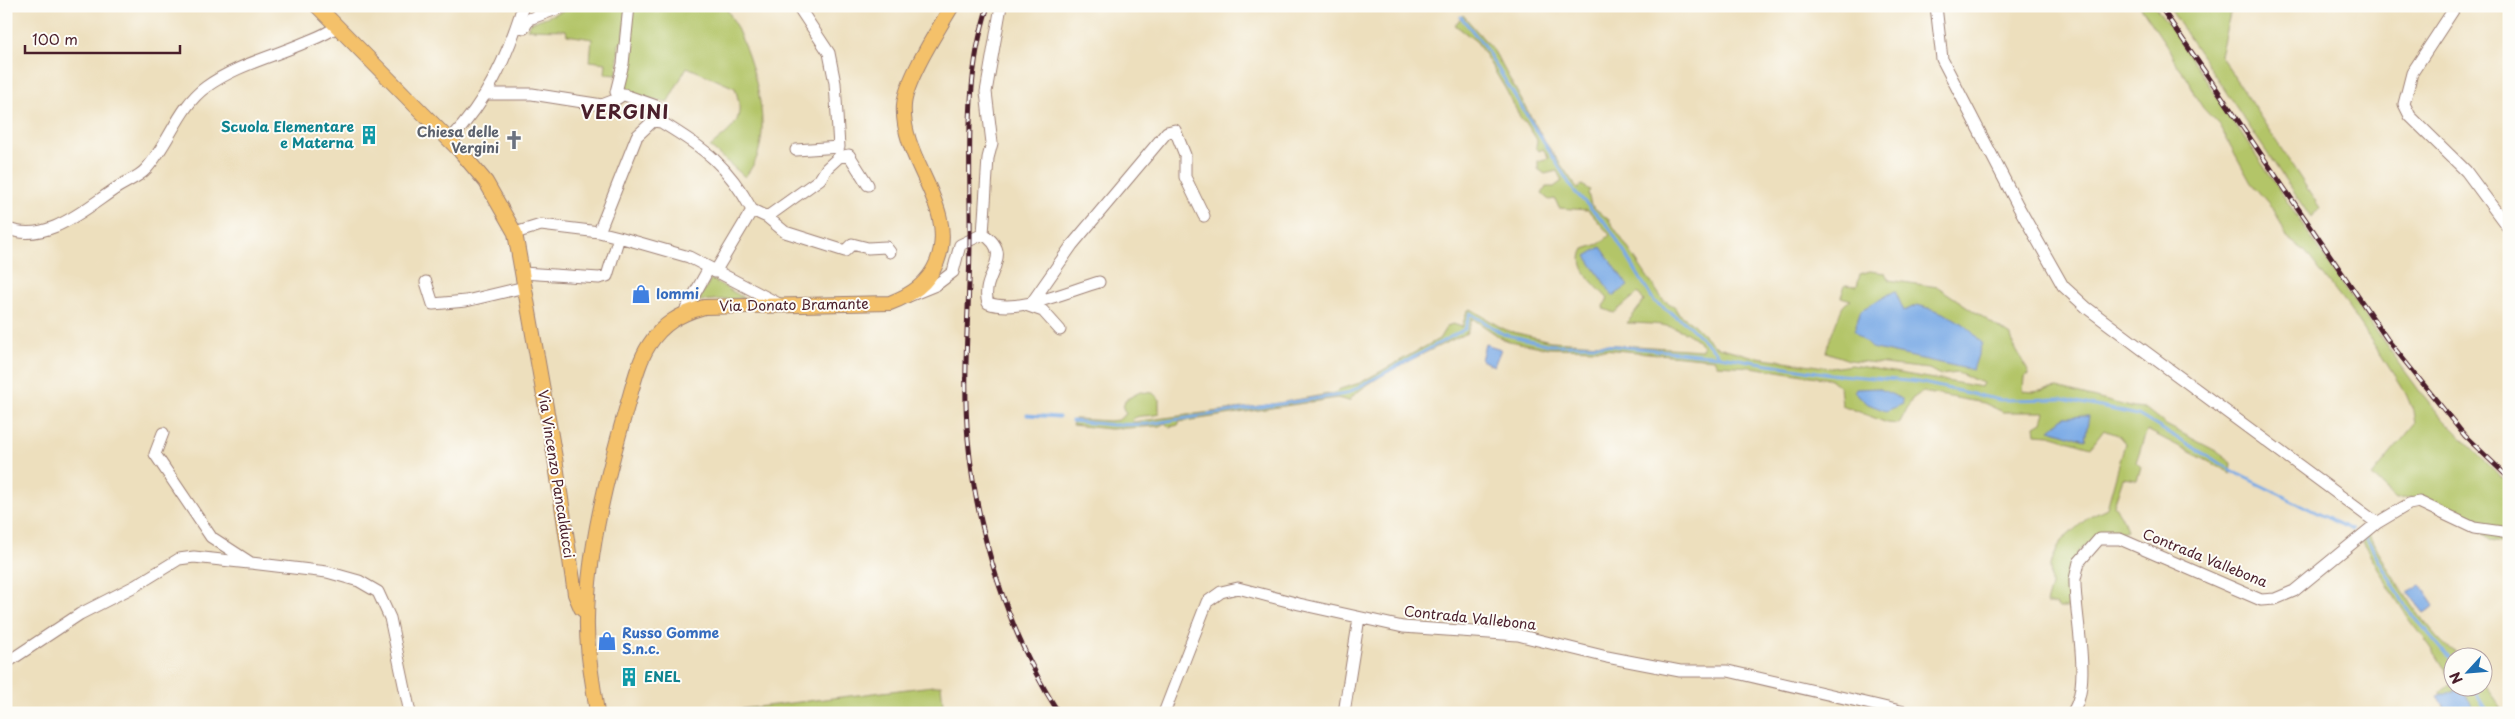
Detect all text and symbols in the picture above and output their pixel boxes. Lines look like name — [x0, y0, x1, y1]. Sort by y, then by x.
scale bar — [25, 22, 180, 54]
text: 100 m — [32, 27, 78, 50]
district label: VERGINI — [581, 97, 669, 125]
place label: Scuola Elementare e Materna — [221, 116, 354, 153]
place label: Chiesa delle Vergini — [417, 121, 499, 158]
building icon: Scuola Elementare e Materna — [358, 124, 380, 146]
church icon: Chiesa delle Vergini — [503, 129, 525, 151]
shop icon: Iommi — [630, 283, 652, 305]
place label: Iommi — [656, 283, 699, 304]
street label: Via Donato Bramante — [719, 293, 869, 316]
street label: Via Vincenzo Pancalducci — [533, 388, 580, 560]
street label: Contrada Vallebona — [2140, 523, 2271, 592]
street label: Contrada Vallebona — [1403, 600, 1538, 635]
place label: Russo Gomme S.n.c. — [622, 622, 720, 659]
shop icon: Russo Gomme S.n.c. — [596, 630, 618, 652]
north arrow — [2442, 646, 2492, 696]
building icon: ENEL — [618, 666, 640, 688]
place label: ENEL — [644, 666, 681, 687]
text: N — [2444, 668, 2468, 688]

